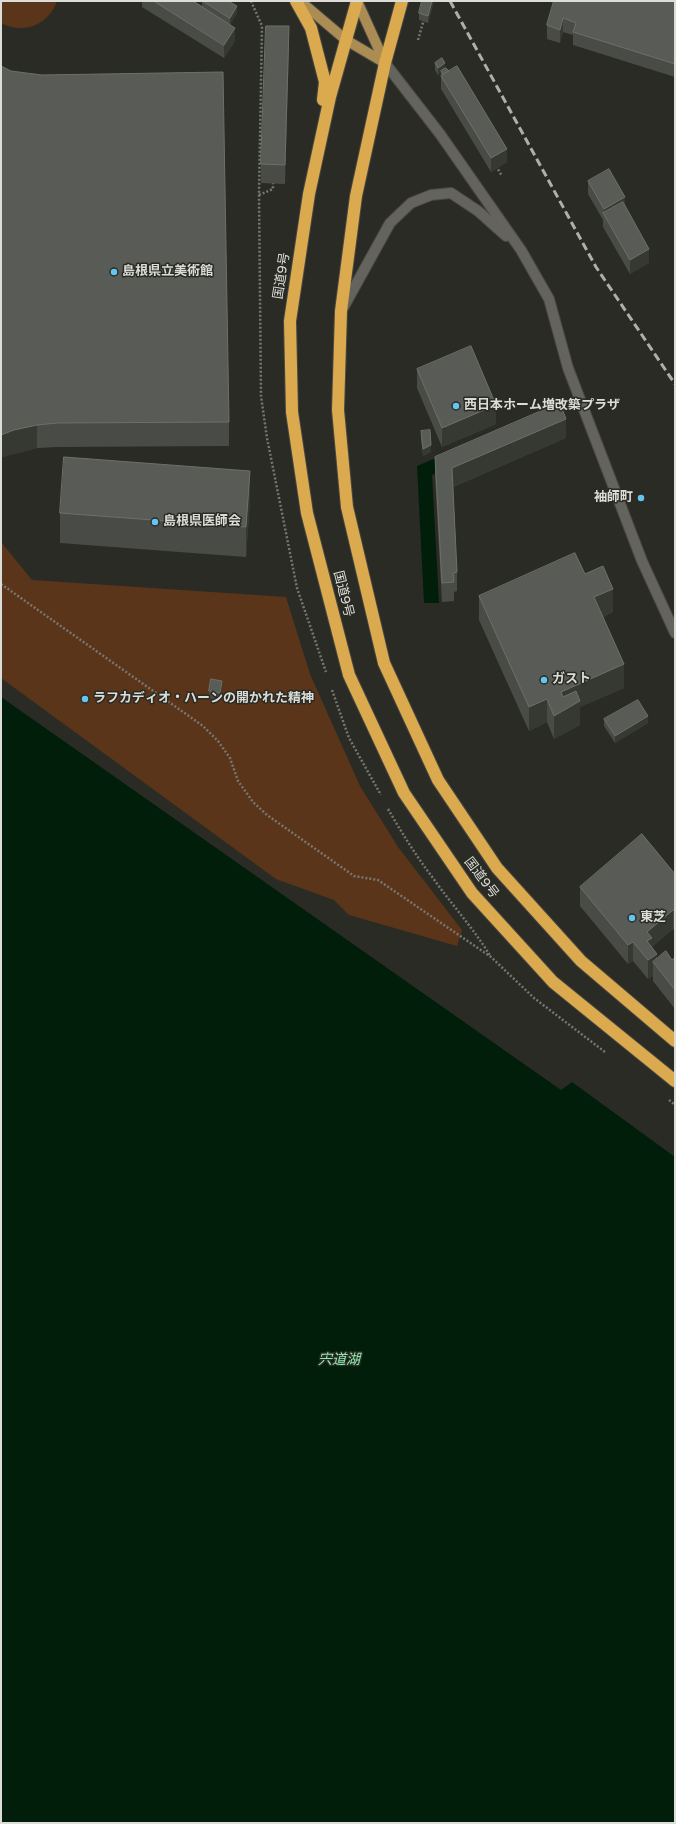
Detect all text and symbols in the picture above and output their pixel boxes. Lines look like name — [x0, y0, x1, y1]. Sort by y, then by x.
street label: 国道9号 — [271, 251, 293, 301]
place label: 島根県立美術館 — [122, 264, 213, 280]
marker: 島根県立美術館 — [109, 267, 119, 277]
place label: 西日本ホーム増改築プラザ — [464, 398, 620, 414]
marker: 西日本ホーム増改築プラザ — [451, 401, 461, 411]
place label: 袖師町 — [594, 490, 633, 506]
marker: 袖師町 — [636, 493, 646, 503]
place label: 島根県医師会 — [163, 514, 241, 530]
marker: 島根県医師会 — [150, 517, 160, 527]
street label: 国道9号 — [330, 569, 356, 619]
place label: ガスト — [552, 672, 591, 688]
marker: ガスト — [539, 675, 549, 685]
place label: ラフカディオ・ハーンの開かれた精神 — [93, 691, 314, 707]
marker: ラフカディオ・ハーンの開かれた精神 — [80, 694, 90, 704]
street label: 国道9号 — [461, 854, 501, 902]
place label: 東芝 — [640, 910, 666, 926]
marker: 東芝 — [627, 913, 637, 923]
water label: 宍道湖 — [318, 1352, 360, 1368]

